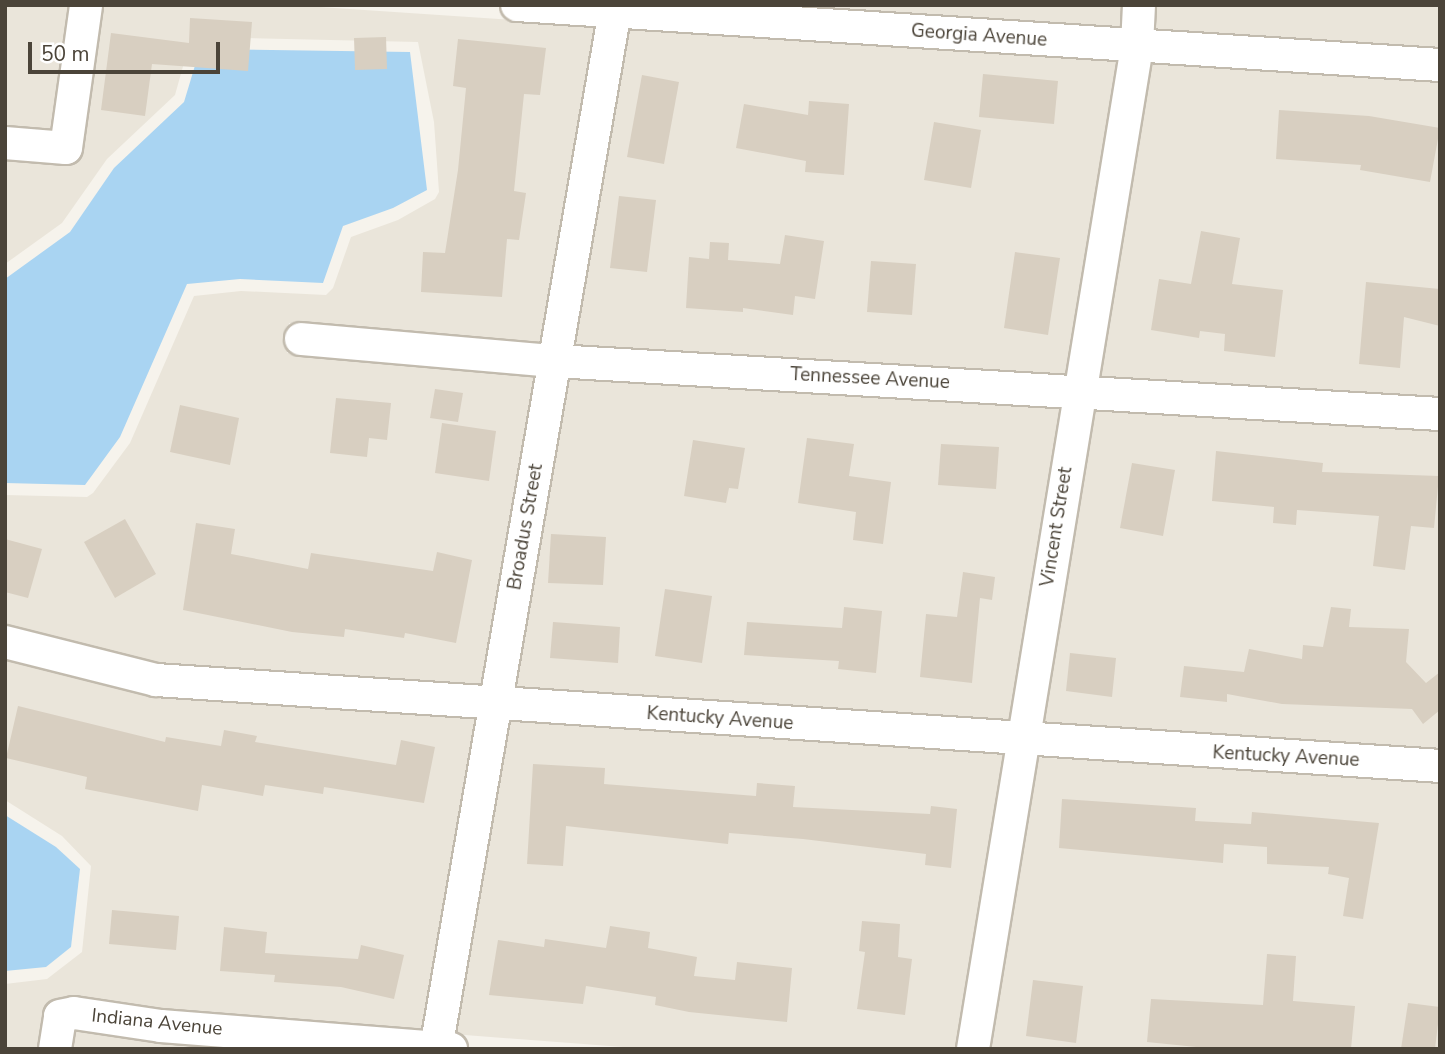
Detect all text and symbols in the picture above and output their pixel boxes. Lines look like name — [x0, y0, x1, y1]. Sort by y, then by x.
street label: Georgia Avenue — [910, 20, 1048, 52]
scale bar — [32, 28, 224, 72]
text: 50 m — [41, 40, 90, 68]
street label: Tennessee Avenue — [790, 363, 950, 395]
street label: Broadus Street — [504, 462, 548, 592]
street label: Vincent Street — [1036, 465, 1078, 589]
street label: Kentucky Avenue — [646, 702, 794, 736]
street label: Kentucky Avenue — [1212, 742, 1360, 772]
street label: Indiana Avenue — [90, 1005, 224, 1041]

